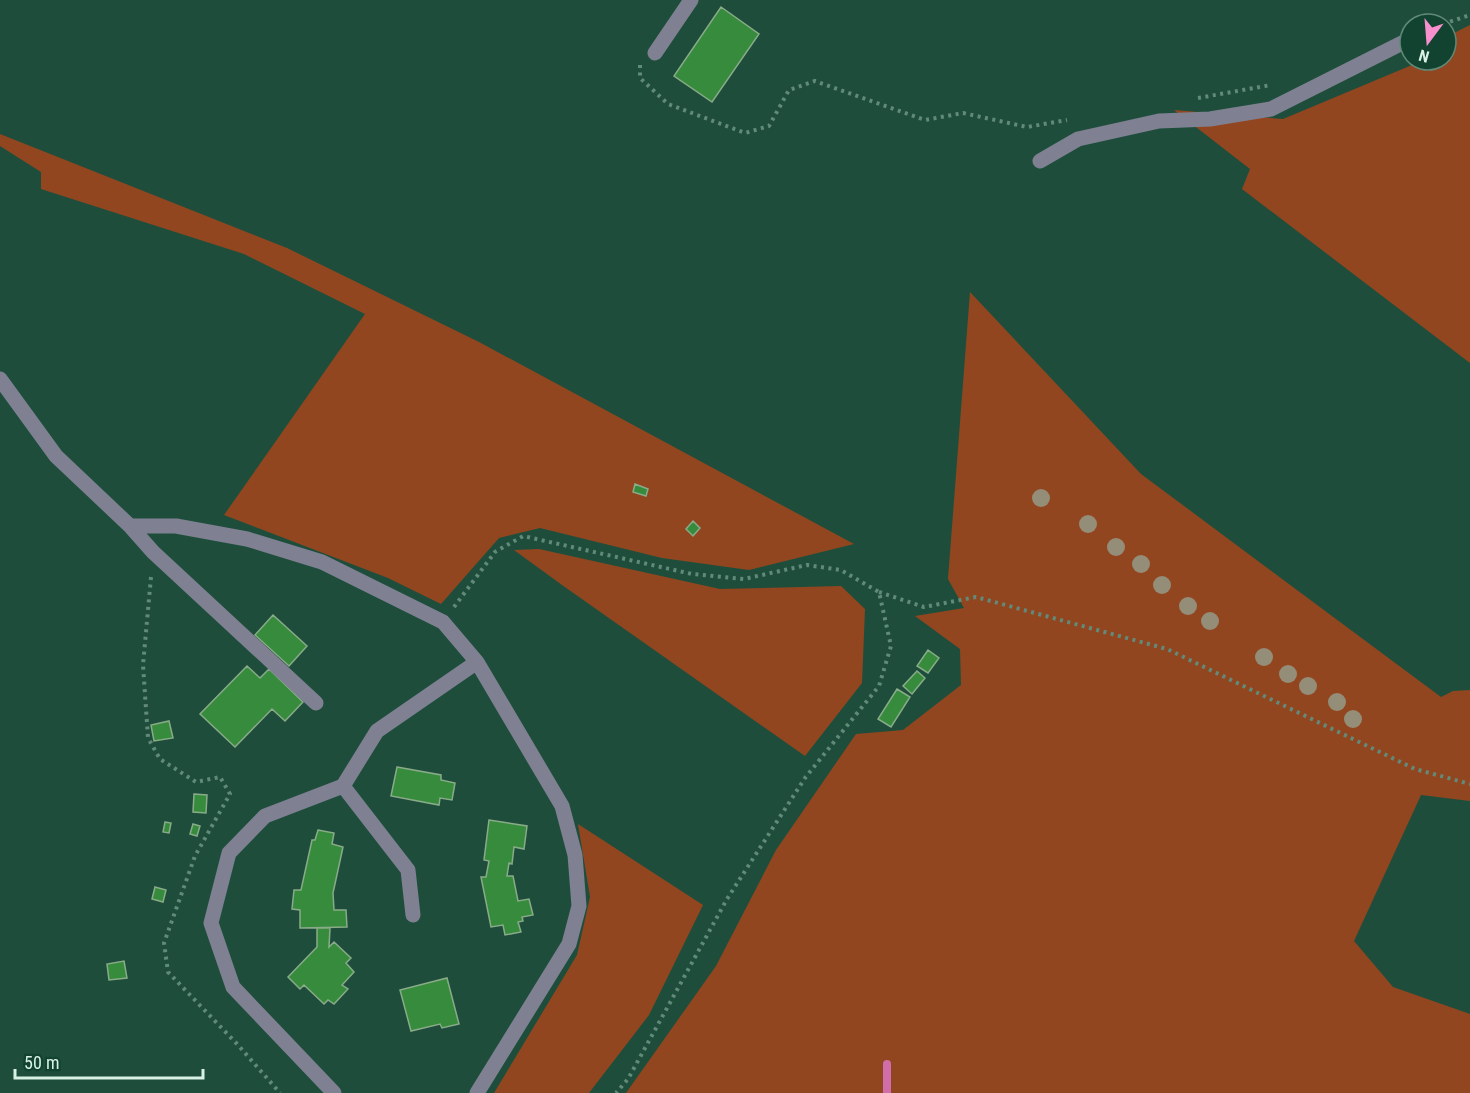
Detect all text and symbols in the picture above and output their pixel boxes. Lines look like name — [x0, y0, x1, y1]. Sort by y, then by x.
north arrow — [1398, 12, 1458, 72]
text: N — [1417, 45, 1431, 66]
scale bar — [15, 1042, 202, 1080]
text: 50 m — [24, 1052, 59, 1073]

